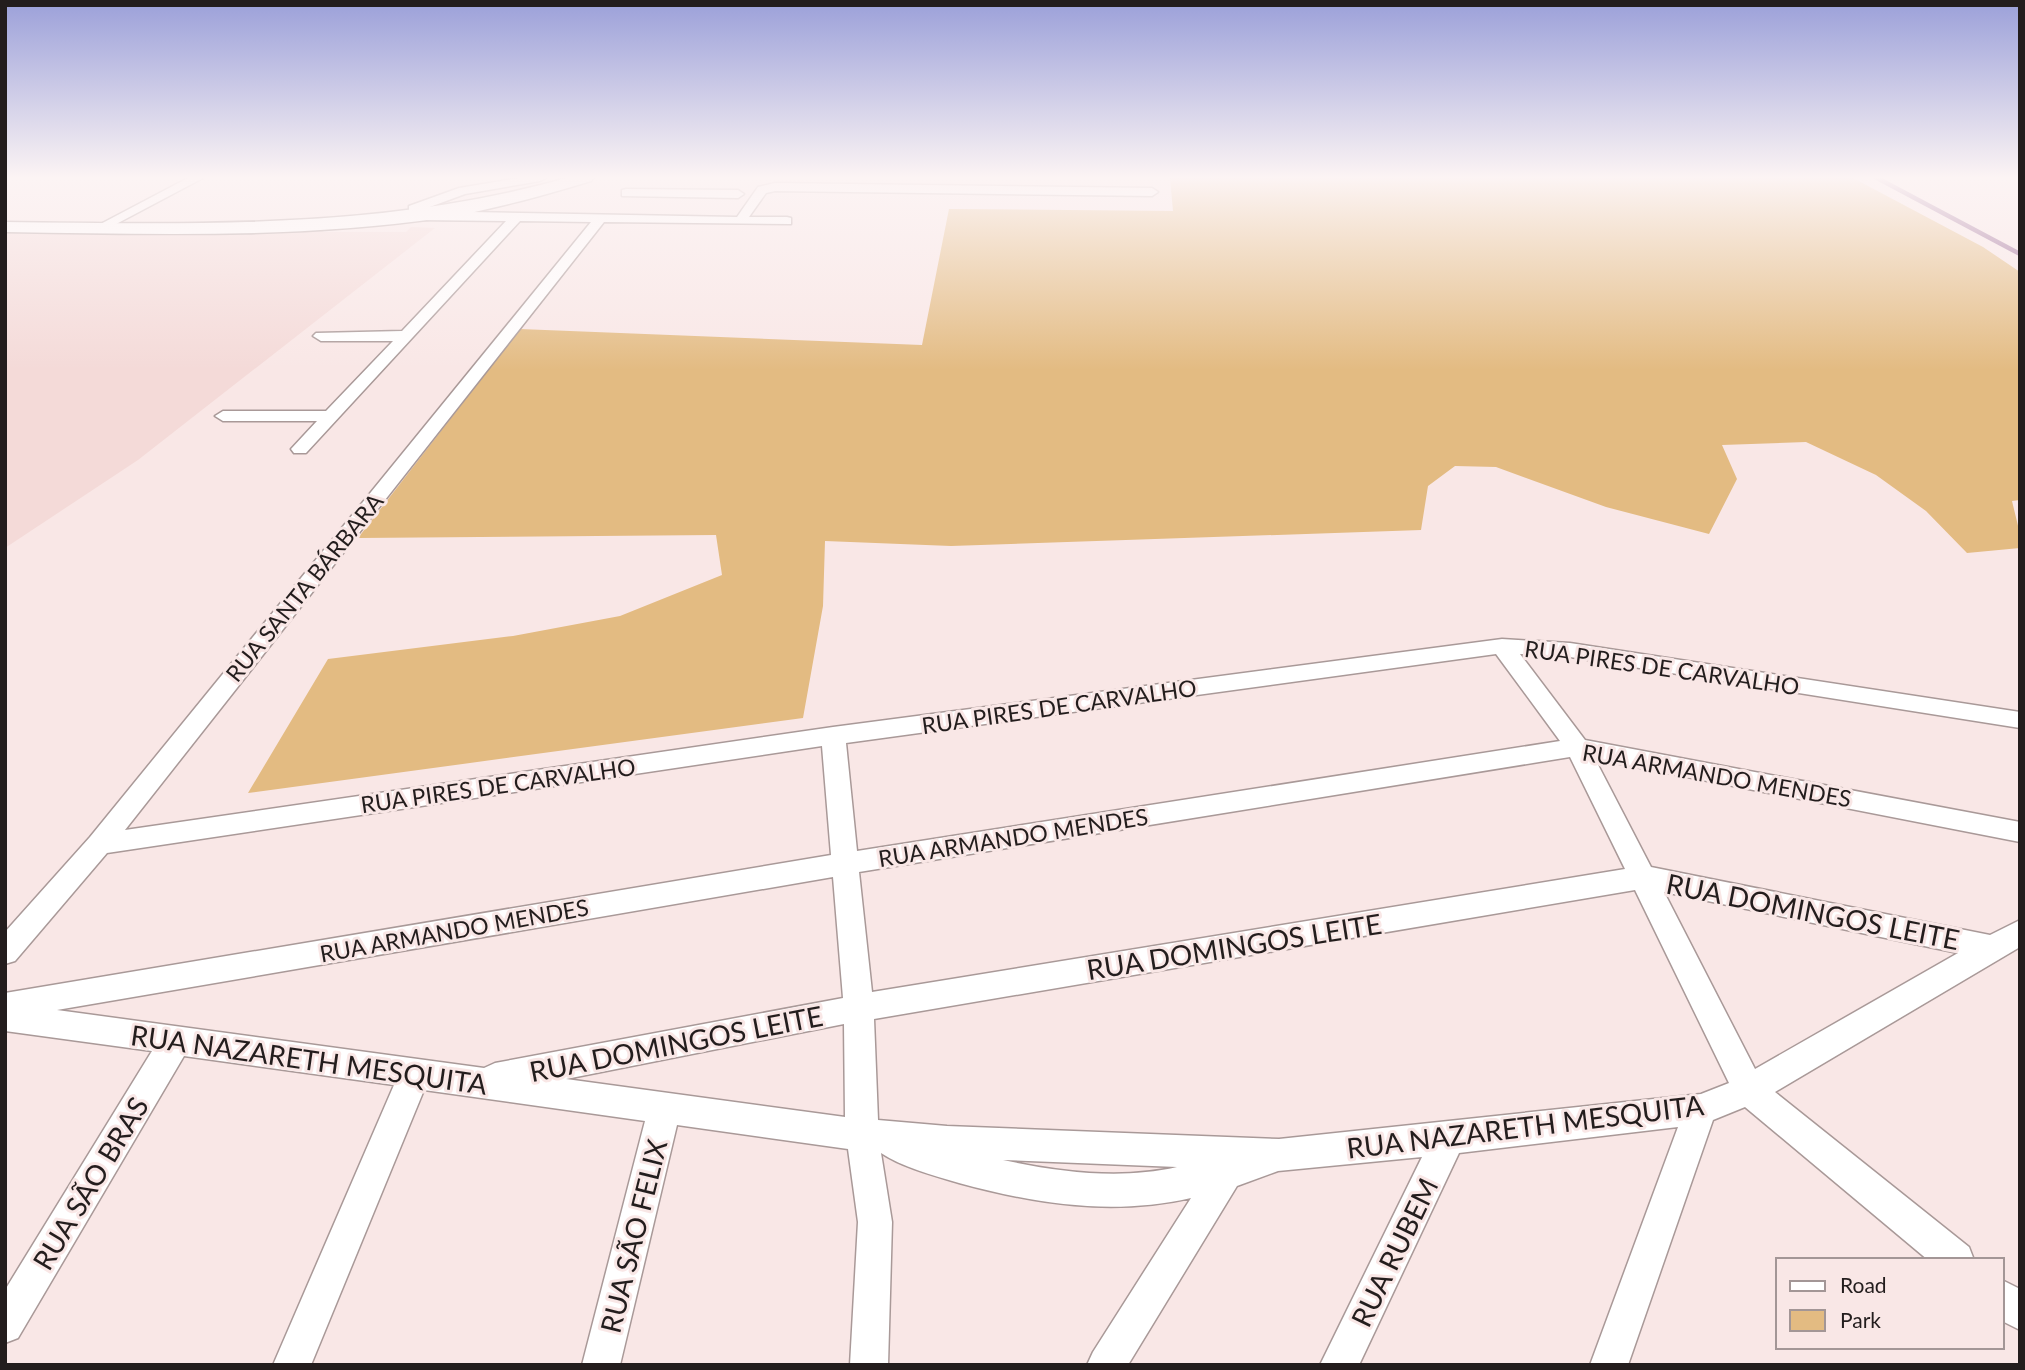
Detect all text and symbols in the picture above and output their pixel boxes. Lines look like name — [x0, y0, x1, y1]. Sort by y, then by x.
street label: RUA SANTA BÁRBARA — [219, 487, 389, 687]
street label: RUA PIRES DE CARVALHO — [1523, 634, 1801, 700]
street label: RUA PIRES DE CARVALHO — [920, 673, 1198, 739]
street label: RUA ARMANDO MENDES — [1580, 738, 1854, 812]
street label: RUA PIRES DE CARVALHO — [359, 752, 637, 818]
street label: RUA ARMANDO MENDES — [876, 802, 1150, 872]
street label: RUA DOMINGOS LEITE — [1663, 866, 1963, 956]
street label: RUA ARMANDO MENDES — [317, 893, 591, 967]
street label: RUA DOMINGOS LEITE — [1084, 906, 1384, 986]
street label: RUA DOMINGOS LEITE — [526, 998, 826, 1088]
street label: RUA NAZARETH MESQUITA — [129, 1017, 489, 1101]
street label: RUA NAZARETH MESQUITA — [1345, 1087, 1705, 1165]
street label: RUA SÃO BRAS — [25, 1091, 155, 1275]
street label: RUA SÃO FELIX — [593, 1136, 673, 1336]
street label: RUA RUBEM — [1343, 1172, 1445, 1332]
legend — [1776, 1258, 2004, 1349]
text: Road — [1840, 1272, 1887, 1297]
text: Park — [1840, 1307, 1881, 1332]

